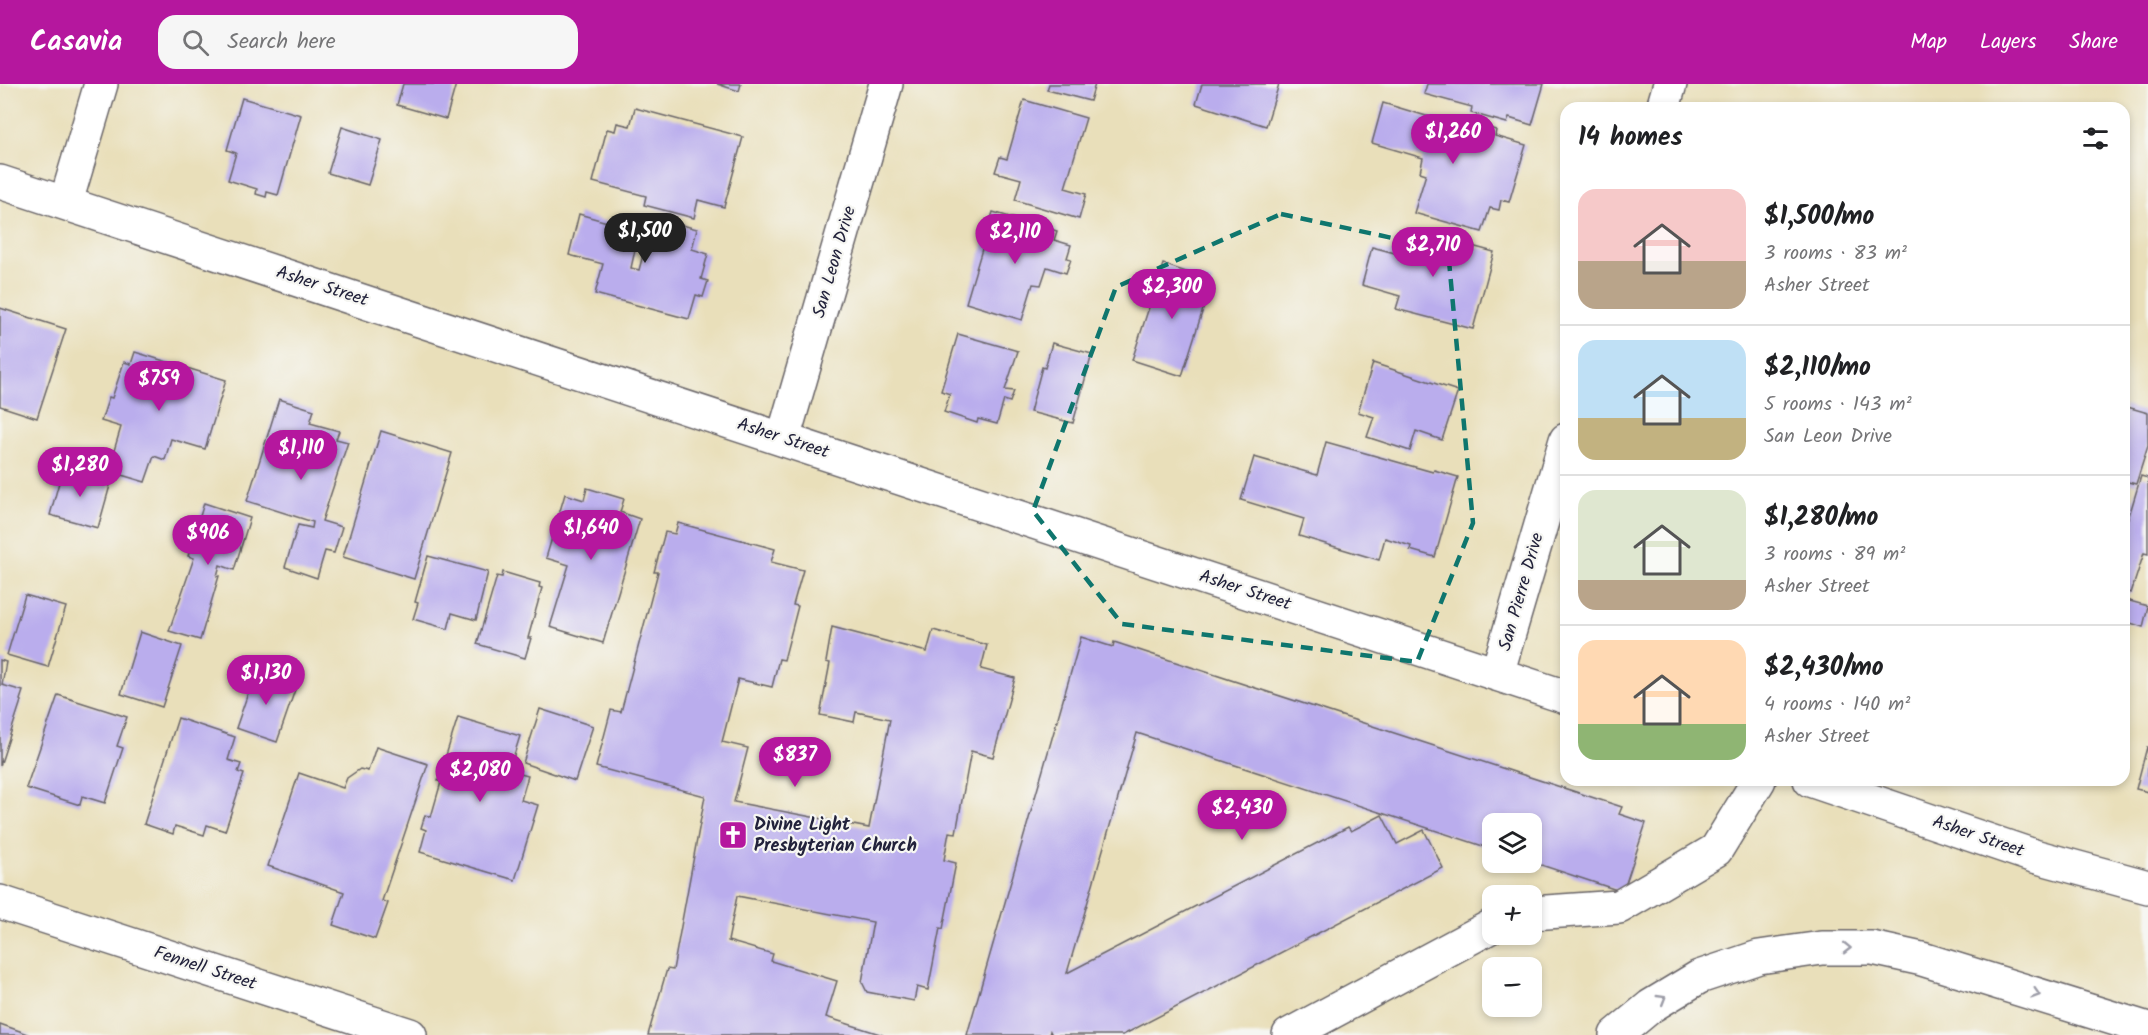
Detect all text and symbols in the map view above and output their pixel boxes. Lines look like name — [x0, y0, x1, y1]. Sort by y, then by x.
search box — [158, 15, 578, 69]
text: Casavia — [30, 20, 122, 65]
text: Search here — [227, 25, 336, 60]
icon: search — [179, 26, 212, 59]
text: Map — [1910, 26, 1947, 59]
text: Layers — [1980, 26, 2036, 59]
text: Share — [2069, 26, 2118, 59]
pin: $1,260 — [1404, 114, 1502, 165]
text: $1,260 — [1425, 117, 1481, 149]
text: 14 homes — [1578, 117, 1683, 159]
icon: filters — [2079, 122, 2112, 155]
text: $1,500/mo — [1764, 196, 1874, 238]
street label: San Leon Drive — [805, 203, 865, 321]
pin: $1,500 — [596, 213, 694, 264]
icon: home — [1626, 213, 1698, 285]
pin: $2,110 — [966, 214, 1064, 265]
text: $1,500 — [618, 216, 672, 248]
text: $2,110 — [989, 217, 1041, 249]
pin: $2,710 — [1384, 227, 1482, 278]
text: $2,710 — [1406, 230, 1460, 262]
text: 3 rooms · 83 m² — [1764, 238, 1907, 270]
street label: Asher Street — [272, 259, 373, 316]
pin: $2,300 — [1123, 269, 1221, 320]
text: Asher Street — [1764, 270, 1870, 302]
text: $2,300 — [1142, 272, 1202, 304]
text: $2,110/mo — [1764, 347, 1871, 389]
pin: $759 — [123, 361, 195, 412]
text: $759 — [138, 364, 180, 396]
icon: home — [1626, 364, 1698, 436]
text: 5 rooms · 143 m² — [1764, 389, 1912, 421]
street label: Asher Street — [733, 411, 834, 468]
text: San Leon Drive — [1764, 421, 1892, 453]
pin: $1,110 — [252, 430, 350, 481]
text: $1,110 — [278, 433, 324, 465]
pin: $1,280 — [31, 447, 129, 498]
text: $1,280 — [52, 450, 108, 482]
text: $1,280/mo — [1764, 497, 1878, 539]
pin: $1,640 — [542, 510, 640, 561]
text: $1,640 — [563, 513, 619, 545]
icon: home — [1626, 514, 1698, 586]
pin: $906 — [172, 515, 244, 566]
text: $906 — [186, 518, 230, 550]
street label: San Pierre Drive — [1491, 529, 1553, 655]
text: 3 rooms · 89 m² — [1764, 539, 1905, 571]
street label: Asher Street — [1195, 563, 1296, 620]
text: Asher Street — [1764, 571, 1870, 603]
text: $2,430/mo — [1764, 647, 1884, 689]
pin: $1,130 — [217, 655, 315, 706]
text: $1,130 — [241, 658, 291, 690]
icon: home — [1626, 664, 1698, 736]
text: 4 rooms · 140 m² — [1764, 689, 1910, 721]
text: Asher Street — [1764, 721, 1870, 753]
pin: $837 — [759, 737, 831, 788]
text: $837 — [773, 740, 817, 772]
pin: $2,080 — [431, 752, 529, 803]
text: $2,080 — [449, 755, 511, 787]
pin: $2,430 — [1193, 790, 1291, 841]
text: $2,430 — [1212, 793, 1272, 825]
street label: Asher Street — [1928, 808, 2029, 867]
place label: Divine Light Presbyterian Church — [754, 811, 917, 861]
map controls — [1482, 813, 1542, 1017]
button: layers — [1482, 813, 1542, 873]
church icon: Divine Light Presbyterian Church — [717, 819, 749, 851]
button: + — [1482, 885, 1542, 945]
street label: Fennell Street — [150, 939, 261, 1000]
one-way arrow — [1843, 942, 1852, 954]
button: − — [1482, 957, 1542, 1017]
one-way arrow — [2030, 987, 2041, 999]
one-way arrow — [1656, 995, 1666, 1007]

